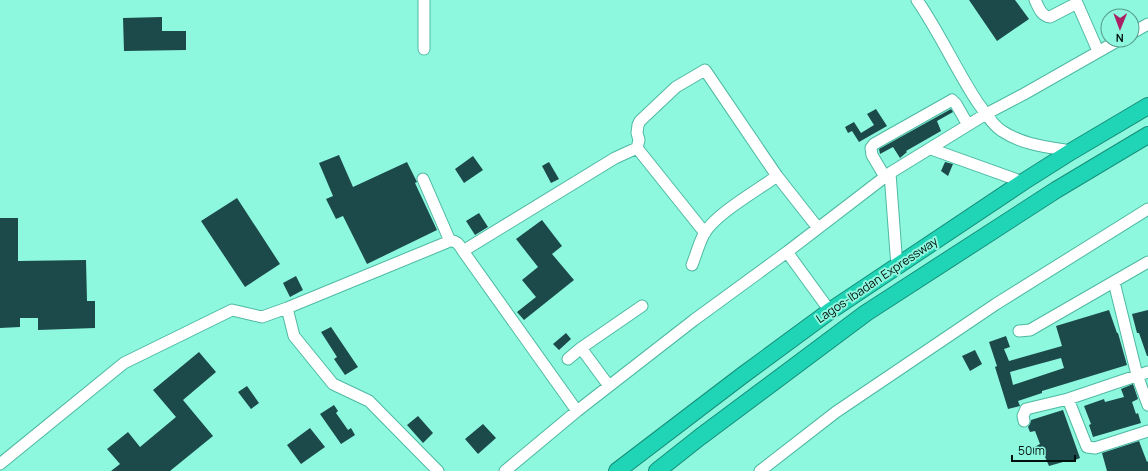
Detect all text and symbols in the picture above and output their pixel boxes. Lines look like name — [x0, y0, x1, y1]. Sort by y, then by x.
north arrow — [1100, 8, 1140, 48]
text: N — [1116, 31, 1124, 46]
street label: Lagos-Ibadan Expressway — [812, 232, 942, 327]
scale bar — [1012, 437, 1075, 463]
text: 50 m — [1018, 442, 1045, 459]

